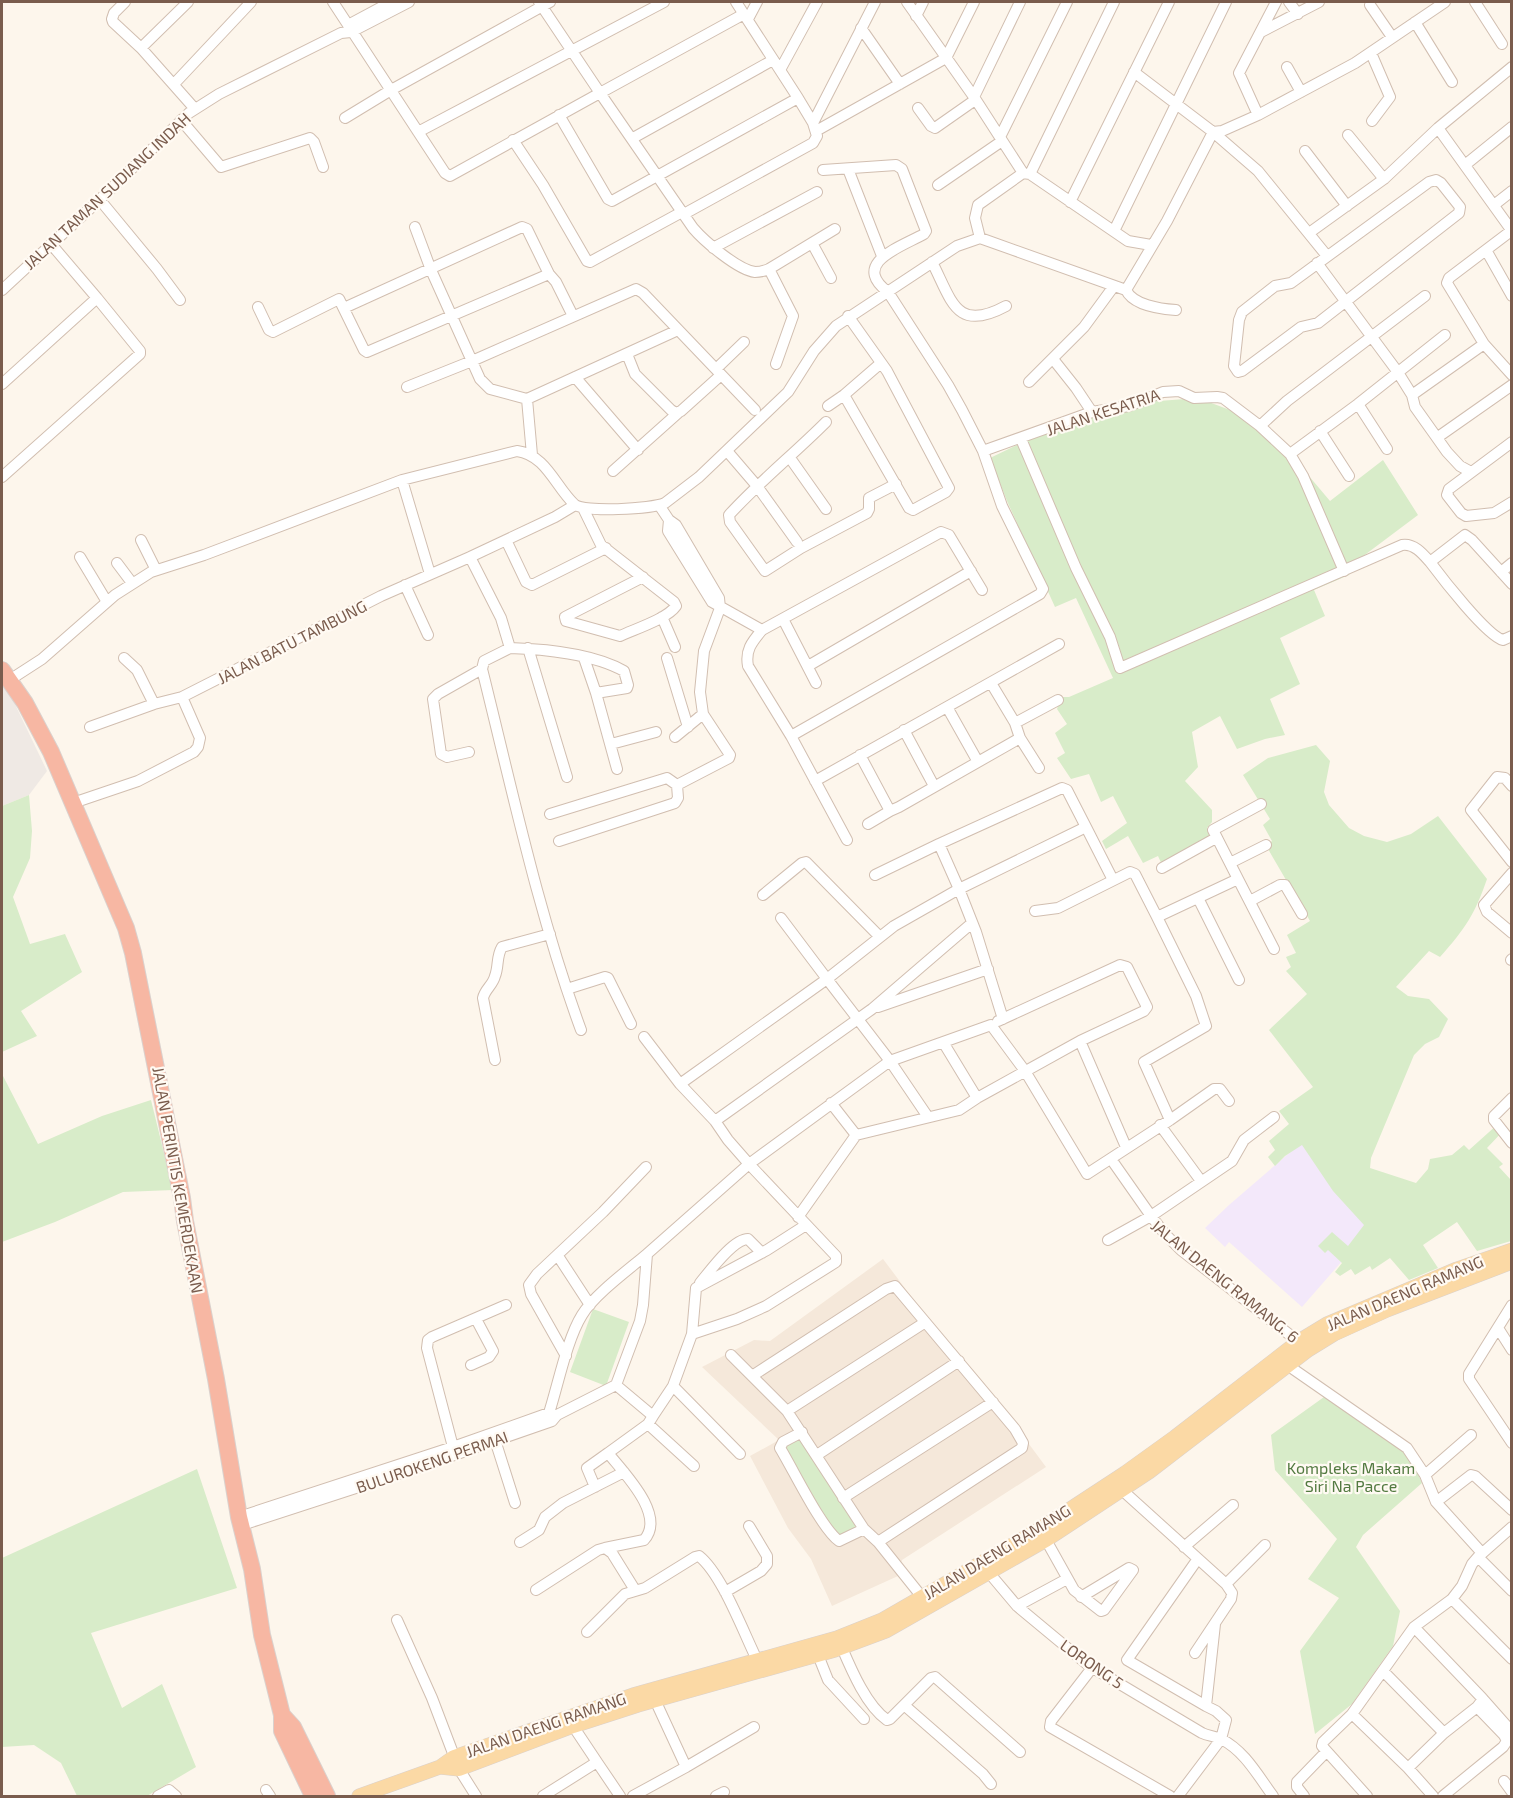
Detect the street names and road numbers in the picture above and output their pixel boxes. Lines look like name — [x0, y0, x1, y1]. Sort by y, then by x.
street label: JALAN TAMAN SUDIANG INDAH — [19, 108, 194, 273]
street label: JALAN KESATRIA — [1044, 384, 1162, 439]
street label: JALAN BATU TAMBUNG — [214, 596, 369, 687]
street label: JALAN PERINTIS KEMERDEKAAN — [149, 1065, 208, 1295]
street label: JALAN DAENG RAMANG. 6 — [1148, 1215, 1303, 1346]
street label: JALAN DAENG RAMANG — [1324, 1251, 1486, 1334]
street label: BULUROKENG PERMAI — [353, 1427, 510, 1496]
street label: JALAN DAENG RAMANG — [920, 1500, 1074, 1603]
street label: LORONG 5 — [1057, 1635, 1128, 1692]
street label: JALAN DAENG RAMANG — [463, 1688, 628, 1761]

